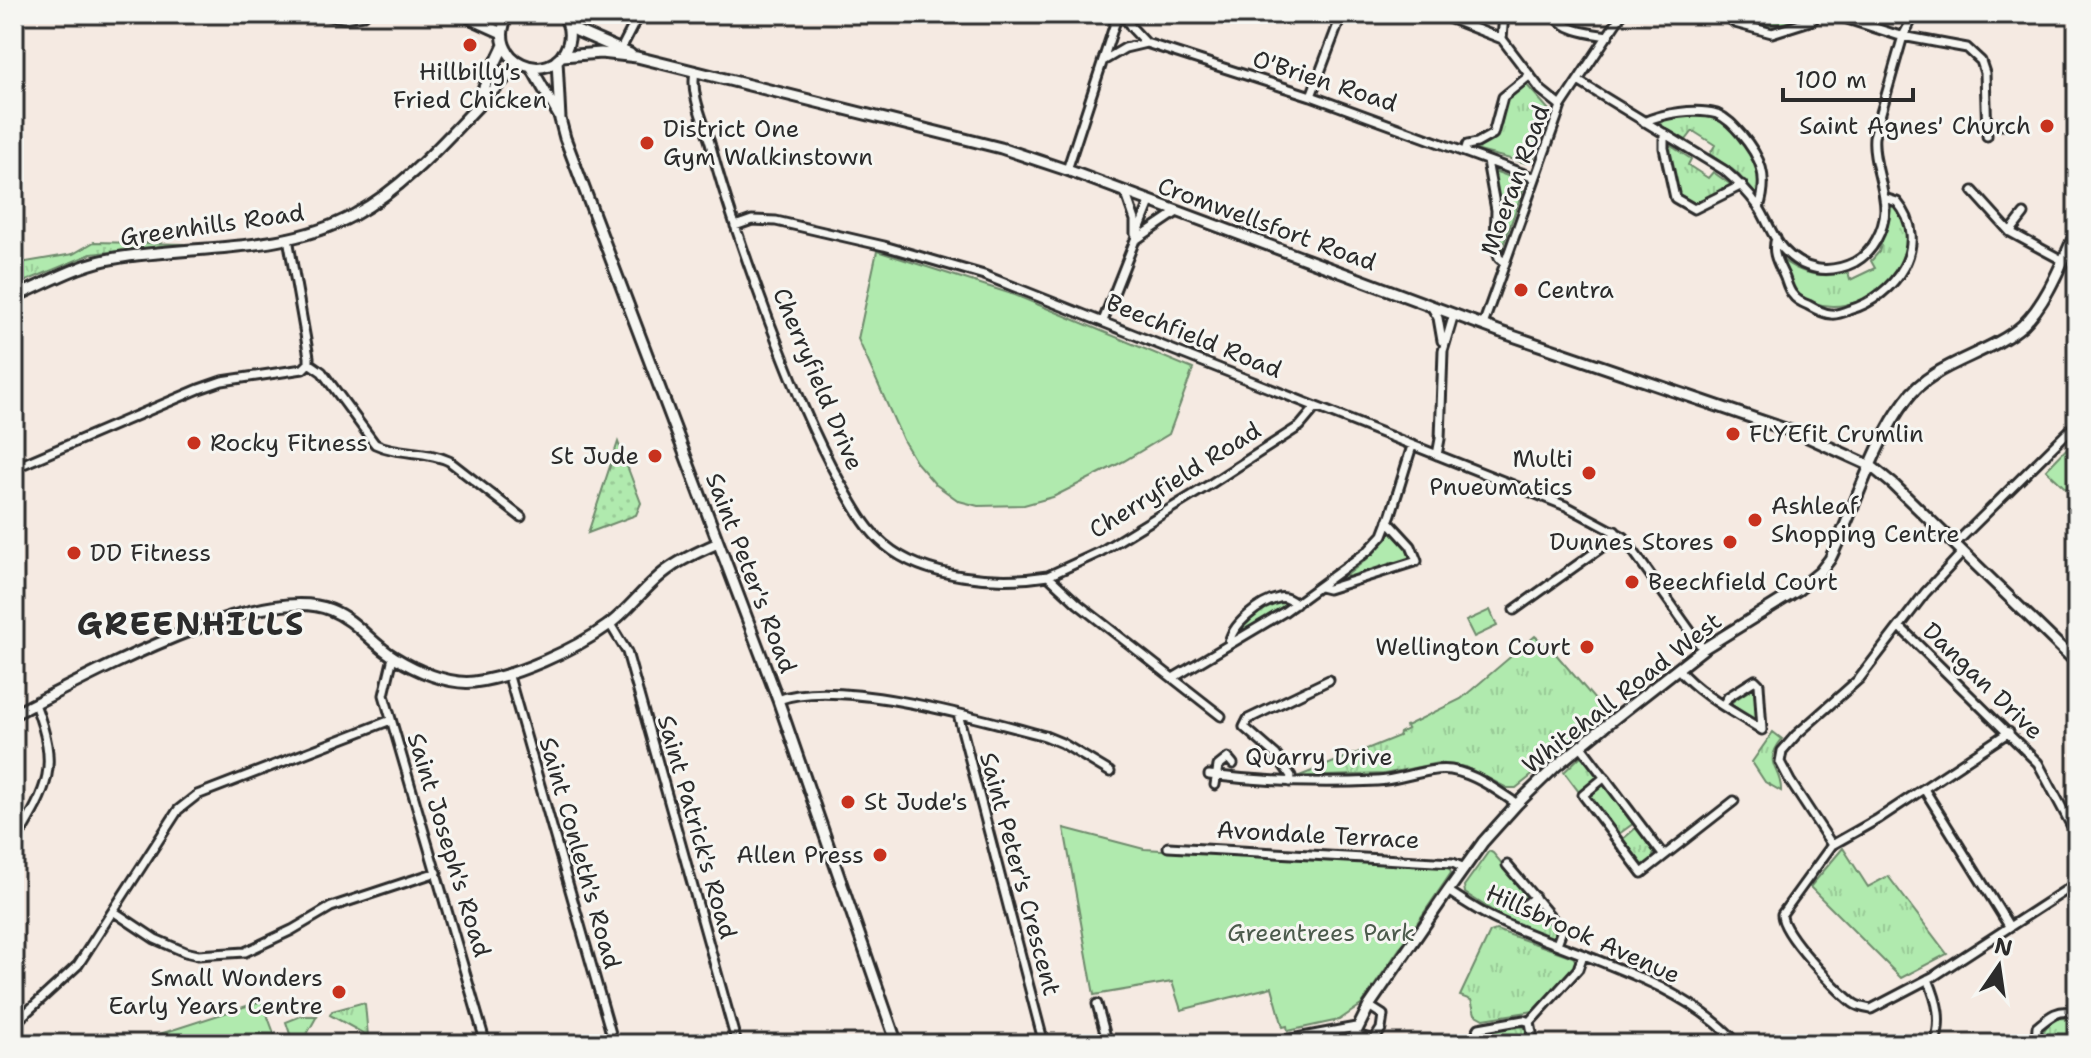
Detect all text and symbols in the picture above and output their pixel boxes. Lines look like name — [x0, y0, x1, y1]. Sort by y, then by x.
marker: Hillbilly's Fried Chicken — [461, 36, 479, 54]
street label: O'Brien Road — [1249, 43, 1401, 119]
scale bar — [1783, 52, 1913, 102]
place label: Hillbilly's Fried Chicken — [393, 56, 547, 116]
text: 100 m — [1795, 64, 1867, 96]
street label: Moeran Road — [1473, 100, 1557, 260]
place label: Saint Agnes' Church — [1799, 110, 2031, 142]
place label: District One Gym Walkinstown — [663, 113, 873, 173]
marker: Saint Agnes' Church — [2038, 117, 2056, 135]
marker: District One Gym Walkinstown — [638, 134, 656, 152]
street label: Cromwellsfort Road — [1153, 170, 1381, 278]
street label: Greenhills Road — [118, 196, 306, 254]
place label: Centra — [1537, 274, 1614, 306]
marker: Centra — [1512, 281, 1530, 299]
street label: Cherryfield Drive — [765, 283, 871, 475]
street label: Beechfield Road — [1101, 286, 1287, 386]
street label: Cherryfield Road — [1083, 414, 1267, 546]
place label: FLYEfit Crumlin — [1749, 418, 1924, 450]
marker: FLYEfit Crumlin — [1724, 425, 1742, 443]
place label: Rocky Fitness — [210, 427, 368, 459]
marker: Rocky Fitness — [185, 434, 203, 452]
place label: St Jude — [551, 440, 639, 472]
place label: Multi Pnueumatics — [1429, 443, 1573, 503]
marker: St Jude — [646, 447, 664, 465]
marker: Multi Pnueumatics — [1580, 464, 1598, 482]
street label: Saint Peter's Road — [698, 468, 804, 678]
place label: Ashleaf Shopping Centre — [1771, 490, 1960, 550]
marker: Ashleaf Shopping Centre — [1746, 511, 1764, 529]
place label: Dunnes Stores — [1550, 526, 1714, 558]
marker: Dunnes Stores — [1721, 533, 1739, 551]
place label: DD Fitness — [90, 537, 211, 569]
marker: DD Fitness — [65, 544, 83, 562]
place label: Beechfield Court — [1648, 566, 1838, 598]
marker: Beechfield Court — [1623, 573, 1641, 591]
district label: GREENHILLS — [77, 602, 305, 645]
street label: Whitehall Road West — [1516, 605, 1728, 781]
street label: Dangan Drive — [1916, 615, 2050, 747]
place label: Wellington Court — [1375, 631, 1571, 663]
marker: Wellington Court — [1578, 638, 1596, 656]
street label: Saint Patrick's Road — [650, 711, 744, 943]
street label: Saint Joseph's Road — [400, 729, 498, 961]
street label: Saint Conleth's Road — [532, 733, 628, 973]
street label: Quarry Drive — [1245, 741, 1393, 773]
street label: Saint Peter's Crescent — [972, 749, 1068, 999]
place label: St Jude's — [864, 786, 968, 818]
marker: St Jude's — [839, 793, 857, 811]
street label: Avondale Terrace — [1216, 814, 1420, 856]
place label: Allen Press — [736, 839, 864, 871]
marker: Allen Press — [871, 846, 889, 864]
street label: Hillsbrook Avenue — [1481, 877, 1685, 991]
park label: Greentrees Park — [1227, 917, 1415, 949]
north arrow — [1959, 926, 2039, 1006]
text: N — [1992, 931, 2015, 963]
place label: Small Wonders Early Years Centre — [108, 962, 323, 1022]
marker: Small Wonders Early Years Centre — [330, 983, 348, 1001]

